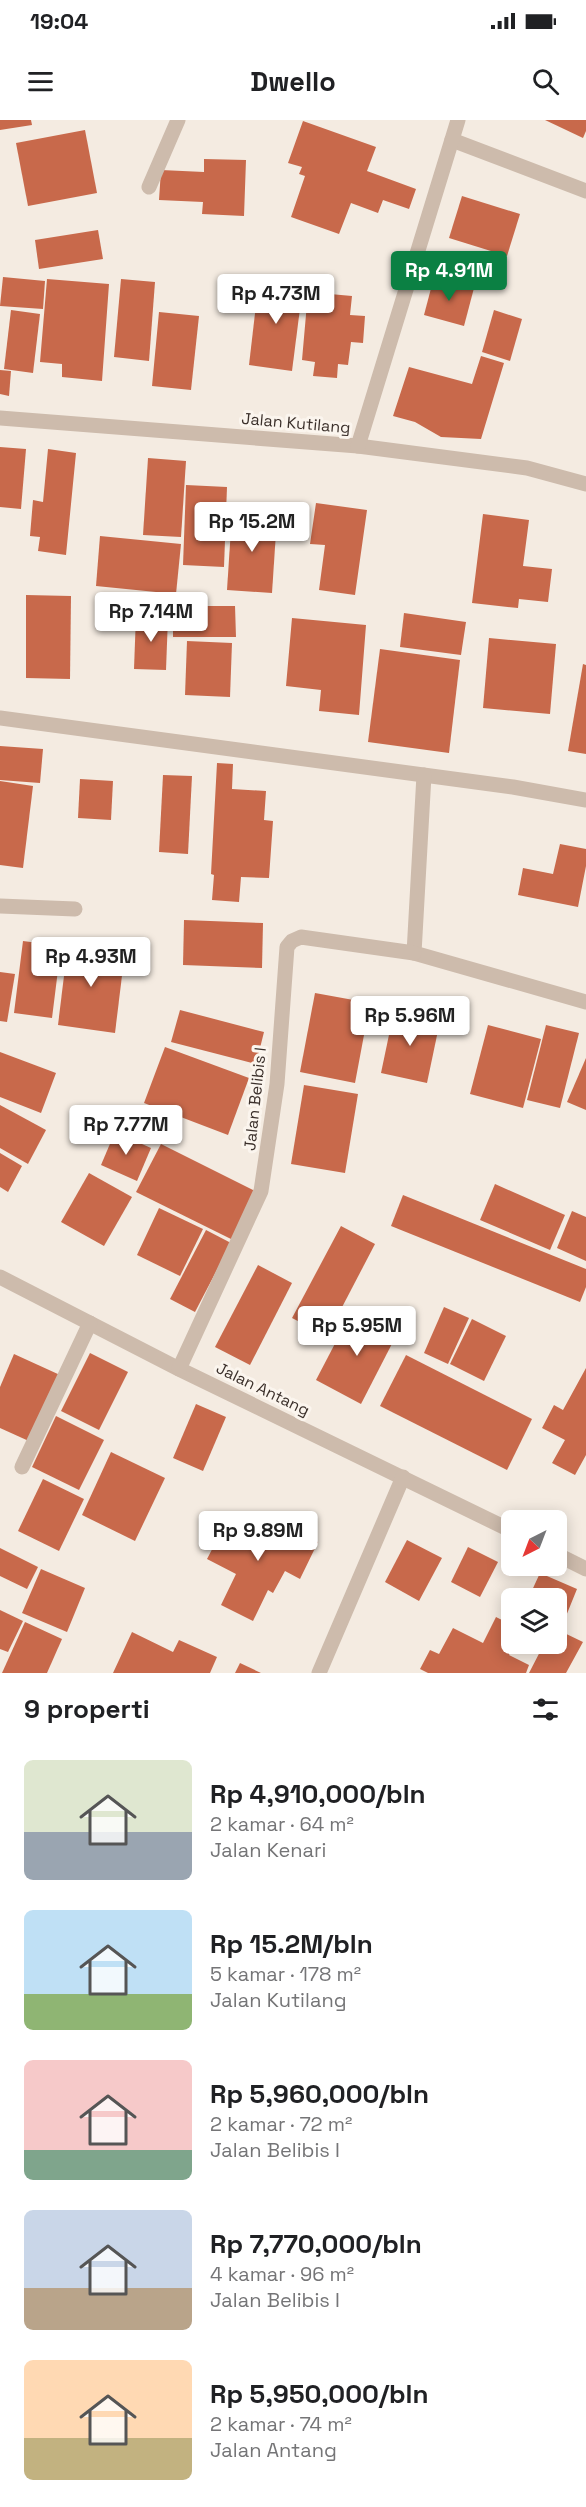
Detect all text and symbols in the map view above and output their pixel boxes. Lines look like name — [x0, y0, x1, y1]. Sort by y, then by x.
text: 19:04 — [30, 7, 88, 35]
text: Dwello — [250, 64, 336, 99]
icon: menu — [24, 65, 57, 98]
icon: search — [529, 65, 562, 98]
pin: Rp 4.91M — [387, 251, 511, 302]
text: Rp 4.91M — [405, 257, 493, 283]
pin: Rp 4.73M — [214, 274, 338, 325]
text: Rp 4.73M — [231, 280, 321, 306]
street label: Jalan Kutilang — [241, 408, 351, 438]
pin: Rp 15.2M — [190, 502, 314, 553]
text: Rp 15.2M — [209, 508, 296, 534]
pin: Rp 7.14M — [89, 592, 213, 643]
text: Rp 7.14M — [109, 598, 193, 624]
pin: Rp 4.93M — [29, 937, 153, 988]
text: Rp 4.93M — [45, 943, 137, 969]
pin: Rp 5.96M — [348, 996, 472, 1047]
text: Rp 5.96M — [365, 1002, 455, 1028]
street label: Jalan Belibis I — [239, 1046, 271, 1152]
pin: Rp 7.77M — [64, 1105, 188, 1156]
text: Rp 7.77M — [83, 1111, 169, 1137]
pin: Rp 5.95M — [295, 1306, 419, 1357]
text: Rp 5.95M — [312, 1312, 402, 1338]
street label: Jalan Antang — [213, 1357, 313, 1421]
north arrow — [501, 1510, 567, 1576]
map controls — [501, 1510, 567, 1654]
pin: Rp 9.89M — [196, 1511, 320, 1562]
text: Rp 9.89M — [213, 1517, 303, 1543]
button: layers — [501, 1588, 567, 1654]
text: 9 properti — [24, 1692, 150, 1726]
icon: filters — [529, 1693, 562, 1726]
text: Rp 4,910,000/bln — [210, 1777, 426, 1811]
icon: home — [72, 1784, 144, 1856]
text: 2 kamar · 64 m² — [210, 1811, 354, 1837]
text: Jalan Kenari — [210, 1837, 327, 1863]
text: Rp 15.2M/bln — [210, 1927, 373, 1961]
icon: home — [72, 1934, 144, 2006]
text: 5 kamar · 178 m² — [210, 1961, 361, 1987]
text: Jalan Kutilang — [210, 1987, 347, 2013]
text: Rp 5,960,000/bln — [210, 2077, 429, 2111]
icon: home — [72, 2084, 144, 2156]
text: 2 kamar · 72 m² — [210, 2111, 352, 2137]
text: Jalan Belibis I — [210, 2137, 340, 2163]
text: Rp 7,770,000/bln — [210, 2227, 422, 2261]
icon: home — [72, 2234, 144, 2306]
text: 4 kamar · 96 m² — [210, 2261, 354, 2287]
text: Jalan Belibis I — [210, 2287, 340, 2313]
text: Rp 5,950,000/bln — [210, 2377, 429, 2411]
icon: home — [72, 2384, 144, 2456]
text: 2 kamar · 74 m² — [210, 2411, 352, 2437]
text: Jalan Antang — [210, 2437, 337, 2463]

